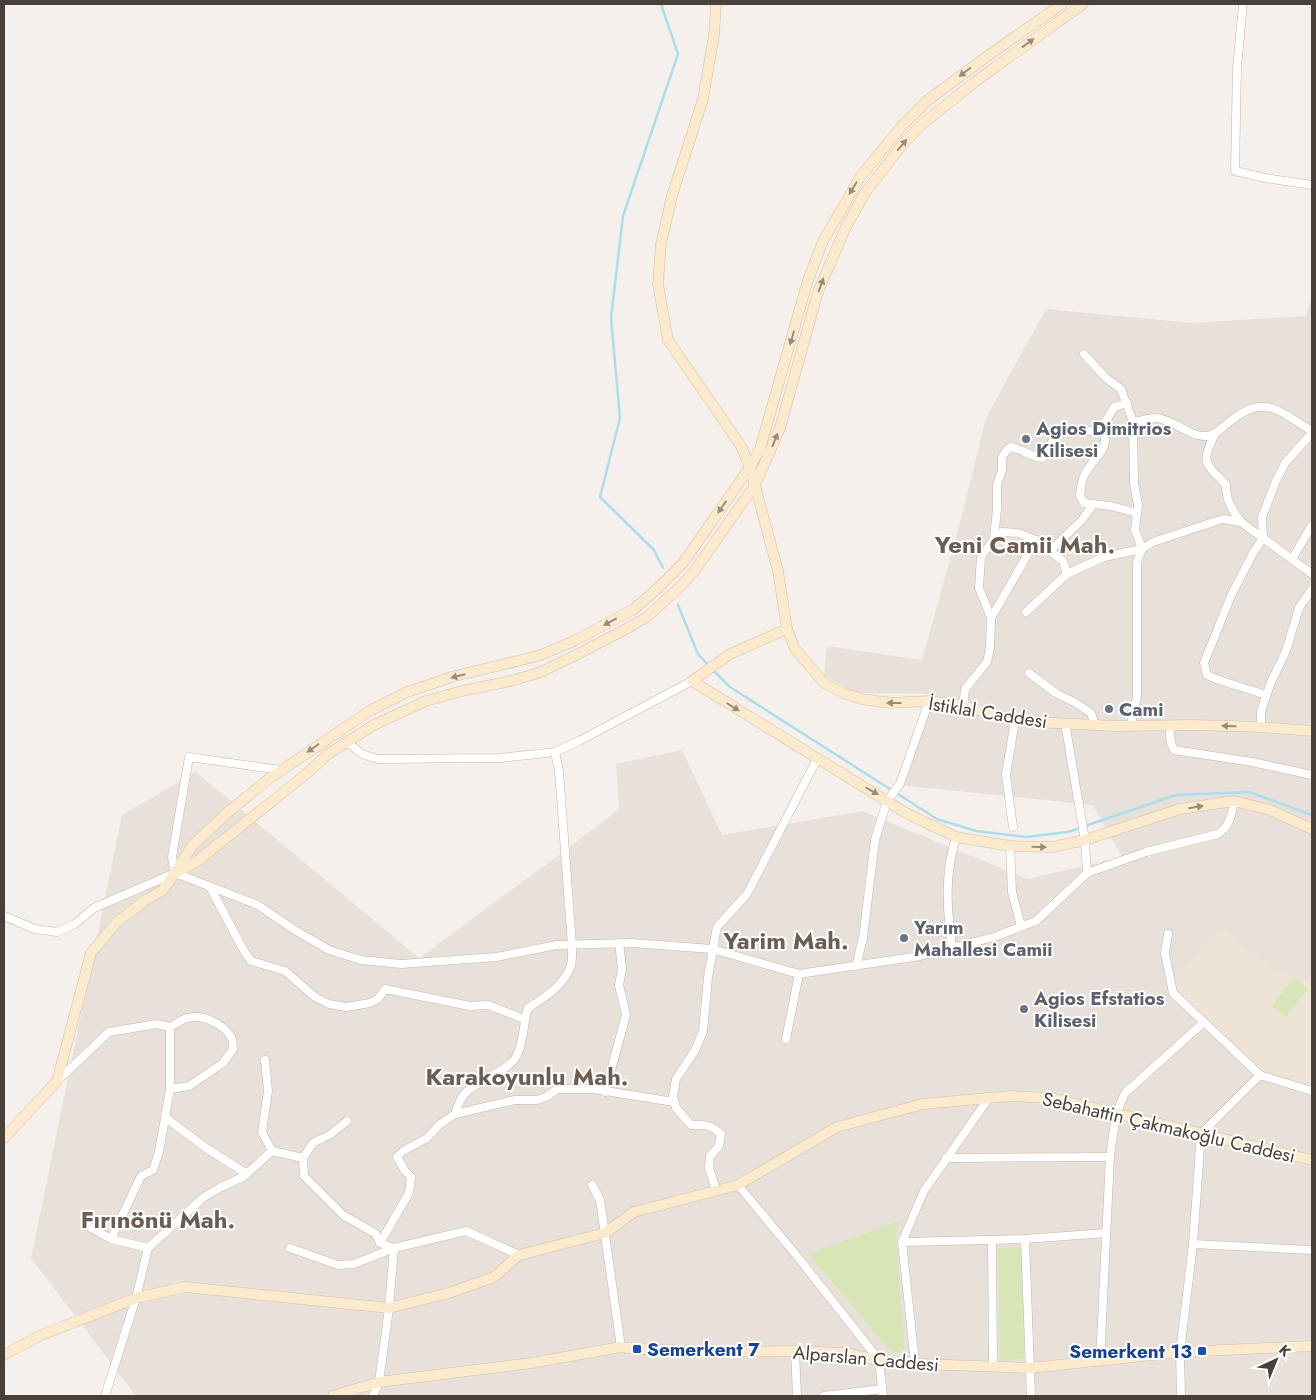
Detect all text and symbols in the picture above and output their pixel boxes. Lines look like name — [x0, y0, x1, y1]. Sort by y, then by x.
one-way arrow — [1022, 39, 1035, 49]
one-way arrow — [959, 67, 972, 78]
one-way arrow — [897, 139, 908, 152]
one-way arrow — [849, 182, 858, 195]
one-way arrow — [818, 277, 825, 292]
one-way arrow — [788, 330, 796, 345]
place label: Agios Dimitrios Kilisesi — [1035, 415, 1172, 464]
one-way arrow — [772, 433, 779, 448]
marker: Agios Dimitrios Kilisesi — [1020, 433, 1032, 445]
one-way arrow — [717, 500, 727, 514]
district label: Yeni Camii Mah. — [934, 527, 1115, 562]
one-way arrow — [603, 617, 617, 626]
one-way arrow — [450, 672, 465, 680]
street label: İstiklal Caddesi — [927, 690, 1049, 735]
place label: Cami — [1119, 696, 1163, 723]
one-way arrow — [885, 699, 901, 707]
one-way arrow — [727, 702, 740, 711]
marker: Cami — [1103, 703, 1115, 715]
one-way arrow — [1220, 722, 1236, 730]
one-way arrow — [307, 743, 320, 753]
one-way arrow — [865, 787, 878, 796]
one-way arrow — [1188, 802, 1204, 810]
one-way arrow — [1032, 843, 1048, 851]
place label: Yarım Mahallesi Camii — [913, 914, 1053, 963]
district label: Yarim Mah. — [722, 923, 849, 958]
marker: Yarım Mahallesi Camii — [898, 932, 910, 944]
place label: Agios Efstatios Kilisesi — [1033, 985, 1165, 1034]
marker: Agios Efstatios Kilisesi — [1018, 1003, 1030, 1015]
district label: Karakoyunlu Mah. — [425, 1059, 629, 1094]
street label: Sebahattin Çakmakoğlu Caddesi — [1040, 1085, 1298, 1170]
district label: Fırınönü Mah. — [81, 1202, 235, 1237]
north arrow — [1251, 1335, 1301, 1385]
place label: Semerkent 7 — [647, 1336, 760, 1363]
place label: Semerkent 13 — [1069, 1338, 1192, 1365]
street label: Alparslan Caddesi — [792, 1339, 940, 1378]
text: K — [1275, 1340, 1296, 1361]
marker: Semerkent 7 — [631, 1343, 643, 1355]
marker: Semerkent 13 — [1196, 1345, 1208, 1357]

